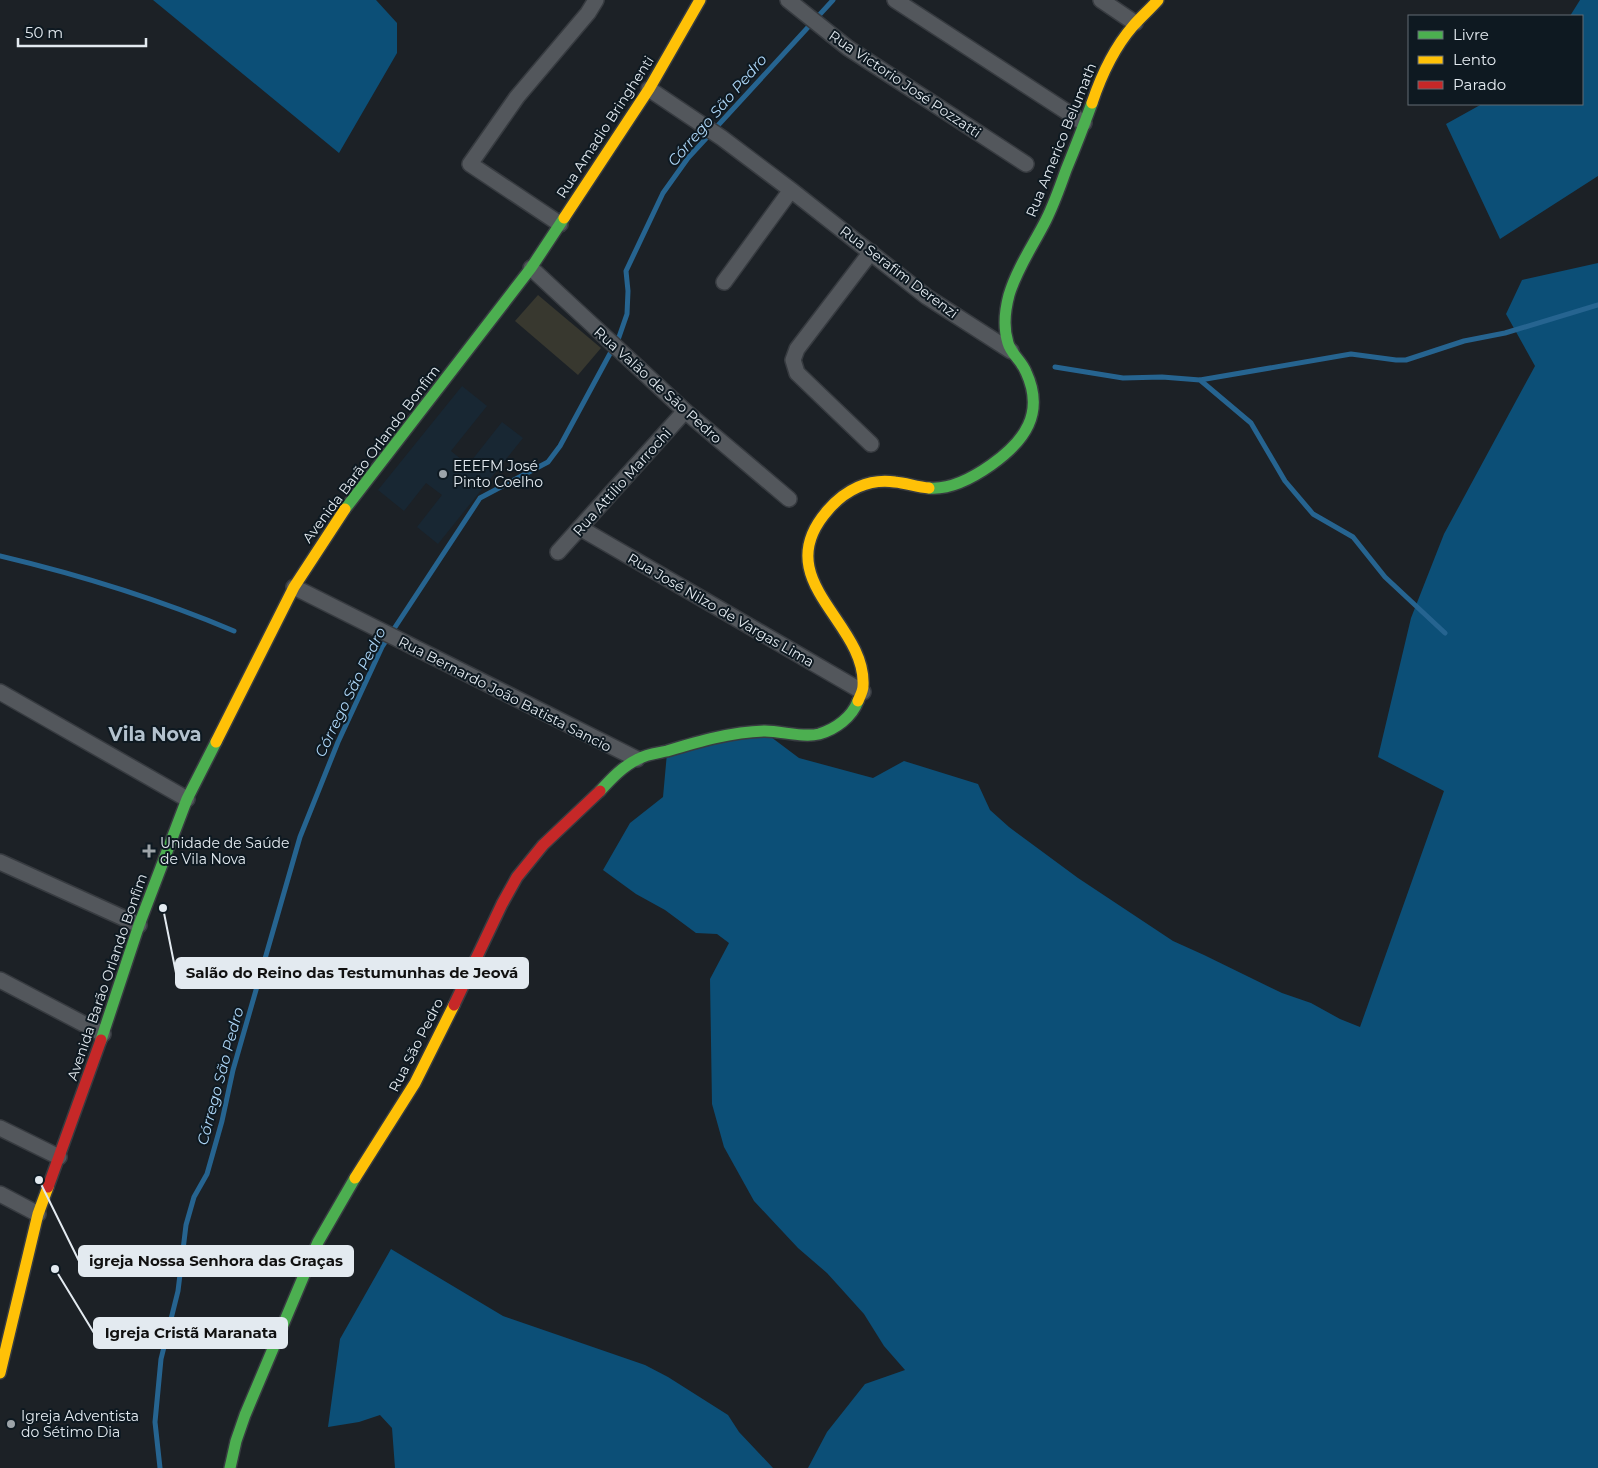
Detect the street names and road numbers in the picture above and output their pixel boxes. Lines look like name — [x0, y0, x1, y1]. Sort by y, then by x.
street label: Rua Victorio José Pozzatti — [826, 26, 984, 142]
street label: Rua Amadio Bringhenti — [552, 52, 658, 202]
street label: Rua Americo Belumath — [1022, 60, 1100, 220]
street label: Rua Serafim Derenzi — [836, 222, 962, 322]
street label: Rua Valão de São Pedro — [590, 323, 726, 447]
street label: Avenida Barão Orlando Bonfim — [298, 362, 444, 546]
street label: Rua Attilio Marrochi — [569, 424, 675, 540]
street label: Rua José Nilzo de Vargas Lima — [625, 549, 817, 671]
street label: Rua Bernardo João Batista Sancio — [396, 632, 615, 756]
street label: Avenida Barão Orlando Bonfim — [63, 871, 151, 1083]
street label: Rua São Pedro — [385, 995, 447, 1095]

